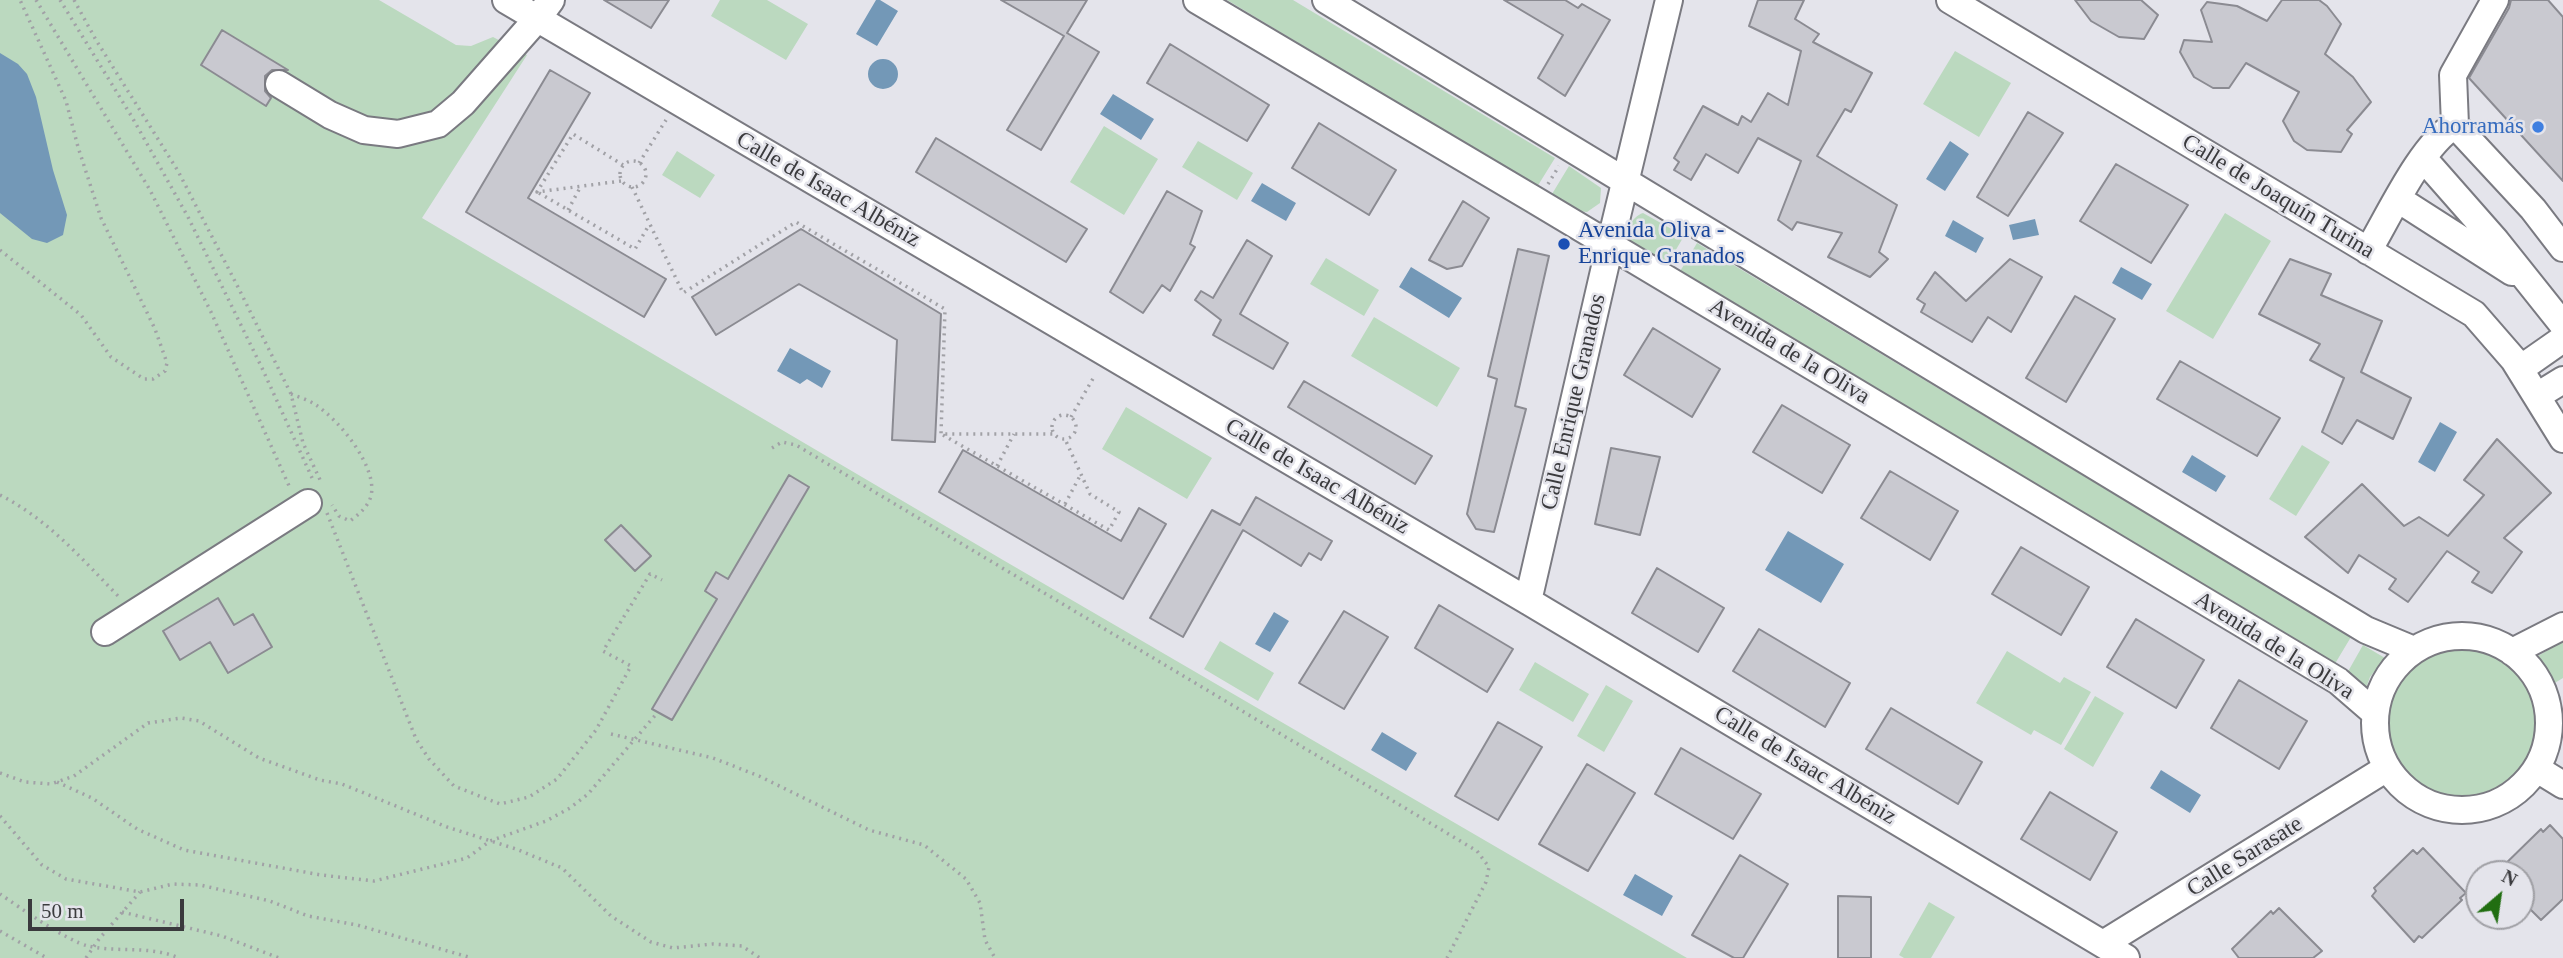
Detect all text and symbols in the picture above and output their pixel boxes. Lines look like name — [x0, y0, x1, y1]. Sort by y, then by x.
place label: Ahorramás — [2422, 113, 2524, 141]
marker: Ahorramás — [2530, 119, 2546, 135]
street label: Calle de Isaac Albéniz — [731, 126, 925, 254]
street label: Calle de Joaquín Turina — [2177, 129, 2379, 265]
place label: Avenida Oliva - Enrique Granados — [1578, 217, 1745, 271]
marker: Avenida Oliva - Enrique Granados — [1556, 236, 1572, 252]
street label: Calle Enrique Granados — [1536, 291, 1612, 513]
street label: Avenida de la Oliva — [1704, 293, 1874, 411]
street label: Calle de Isaac Albéniz — [1220, 413, 1414, 541]
street label: Avenida de la Oliva — [2189, 586, 2359, 706]
street label: Calle de Isaac Albéniz — [1709, 701, 1901, 831]
street label: Calle Sarasate — [2182, 811, 2308, 903]
north arrow — [2465, 860, 2535, 930]
text: N — [2498, 865, 2521, 890]
scale bar — [32, 884, 187, 928]
text: 50 m — [41, 899, 84, 923]

